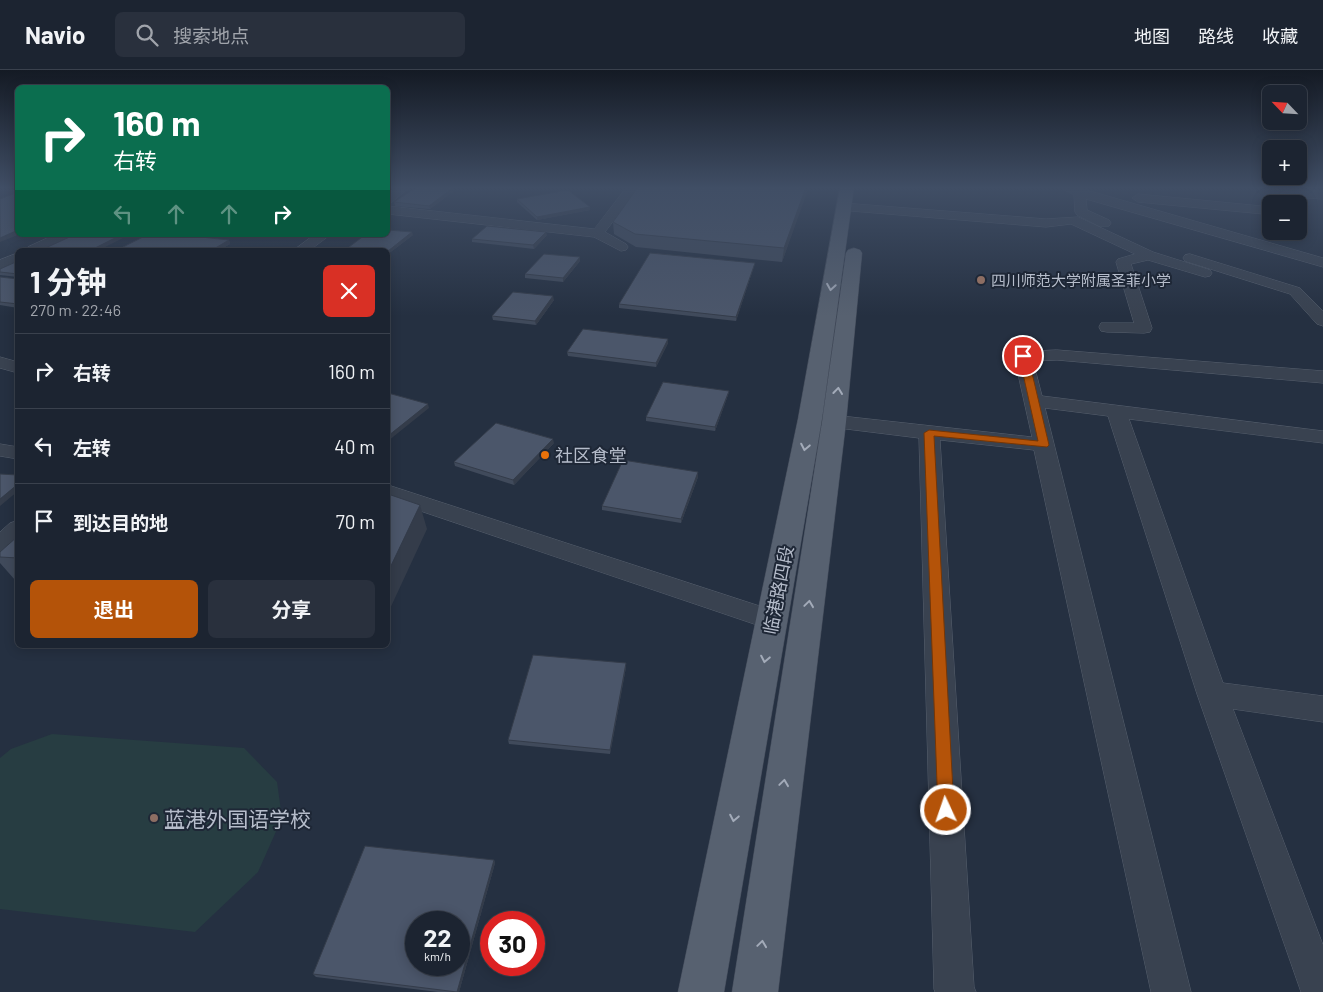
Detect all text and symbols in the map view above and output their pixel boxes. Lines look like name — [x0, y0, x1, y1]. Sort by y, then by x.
search box — [115, 12, 465, 57]
text: Navio — [25, 20, 85, 49]
icon: search — [133, 21, 161, 49]
text: 搜索地点 — [173, 24, 249, 47]
text: 地图 — [1134, 25, 1170, 47]
text: 路线 — [1198, 25, 1234, 47]
text: 收藏 — [1262, 25, 1298, 47]
north arrow — [1262, 85, 1308, 130]
map controls — [1262, 85, 1307, 240]
text: 160 m — [113, 101, 200, 143]
icon: right — [30, 105, 95, 170]
button: + — [1262, 140, 1307, 185]
text: 右转 — [113, 147, 157, 173]
button: − — [1262, 195, 1307, 240]
icon: left — [109, 200, 137, 228]
icon: ahead — [162, 200, 190, 228]
icon: ahead — [215, 200, 243, 228]
icon: right — [268, 200, 296, 228]
text: 1 分钟 — [30, 263, 107, 299]
button: close — [323, 265, 375, 317]
place label: 四川师范大学附属圣菲小学 — [991, 271, 1171, 289]
marker: 四川师范大学附属圣菲小学 — [975, 274, 987, 286]
one-way arrow — [826, 283, 836, 291]
text: 270 m · 22:46 — [30, 300, 121, 319]
pin — [1002, 335, 1044, 377]
icon: arrive — [1009, 342, 1037, 370]
icon: right — [30, 357, 58, 385]
text: 160 m — [328, 360, 375, 383]
text: 右转 — [73, 361, 111, 384]
one-way arrow — [832, 387, 843, 395]
icon: left — [30, 432, 58, 460]
text: 40 m — [334, 435, 375, 458]
text: 左转 — [73, 436, 111, 459]
one-way arrow — [800, 443, 810, 452]
place label: 社区食堂 — [555, 444, 627, 466]
marker: 社区食堂 — [539, 449, 551, 461]
icon: arrive — [30, 507, 58, 535]
text: 70 m — [336, 510, 375, 533]
text: 到达目的地 — [73, 511, 168, 534]
street label: 临港路四段 — [759, 544, 797, 636]
button: 退出 — [30, 580, 198, 638]
button: 分享 — [208, 580, 375, 638]
one-way arrow — [803, 600, 814, 608]
one-way arrow — [760, 654, 771, 663]
one-way arrow — [779, 778, 789, 787]
position arrow — [919, 783, 971, 835]
place label: 蓝港外国语学校 — [164, 806, 311, 831]
marker: 蓝港外国语学校 — [148, 812, 160, 824]
one-way arrow — [730, 814, 740, 823]
speed limit sign: 30 — [480, 911, 545, 976]
text: 22 — [423, 922, 452, 952]
one-way arrow — [756, 939, 767, 947]
text: km/h — [424, 949, 451, 963]

